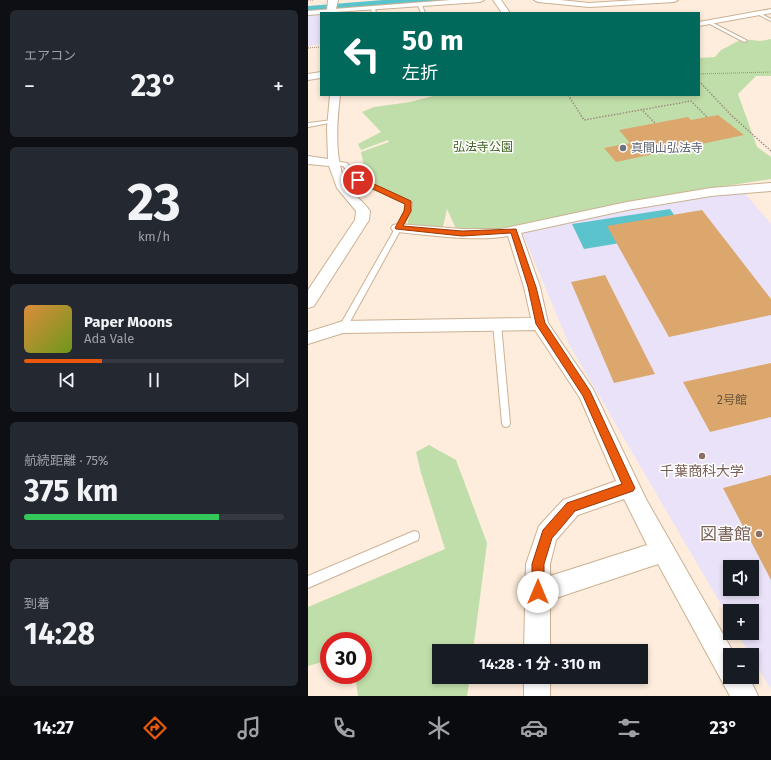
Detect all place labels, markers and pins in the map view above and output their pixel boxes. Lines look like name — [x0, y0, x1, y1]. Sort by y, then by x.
place label: 真間山弘法寺 — [631, 141, 703, 155]
marker: 真間山弘法寺 — [618, 143, 628, 153]
pin — [341, 163, 375, 197]
marker: 千葉商科大学 — [697, 451, 707, 461]
place label: 千葉商科大学 — [660, 463, 744, 480]
place label: 図書館 — [700, 524, 751, 545]
marker: 図書館 — [754, 529, 764, 539]

